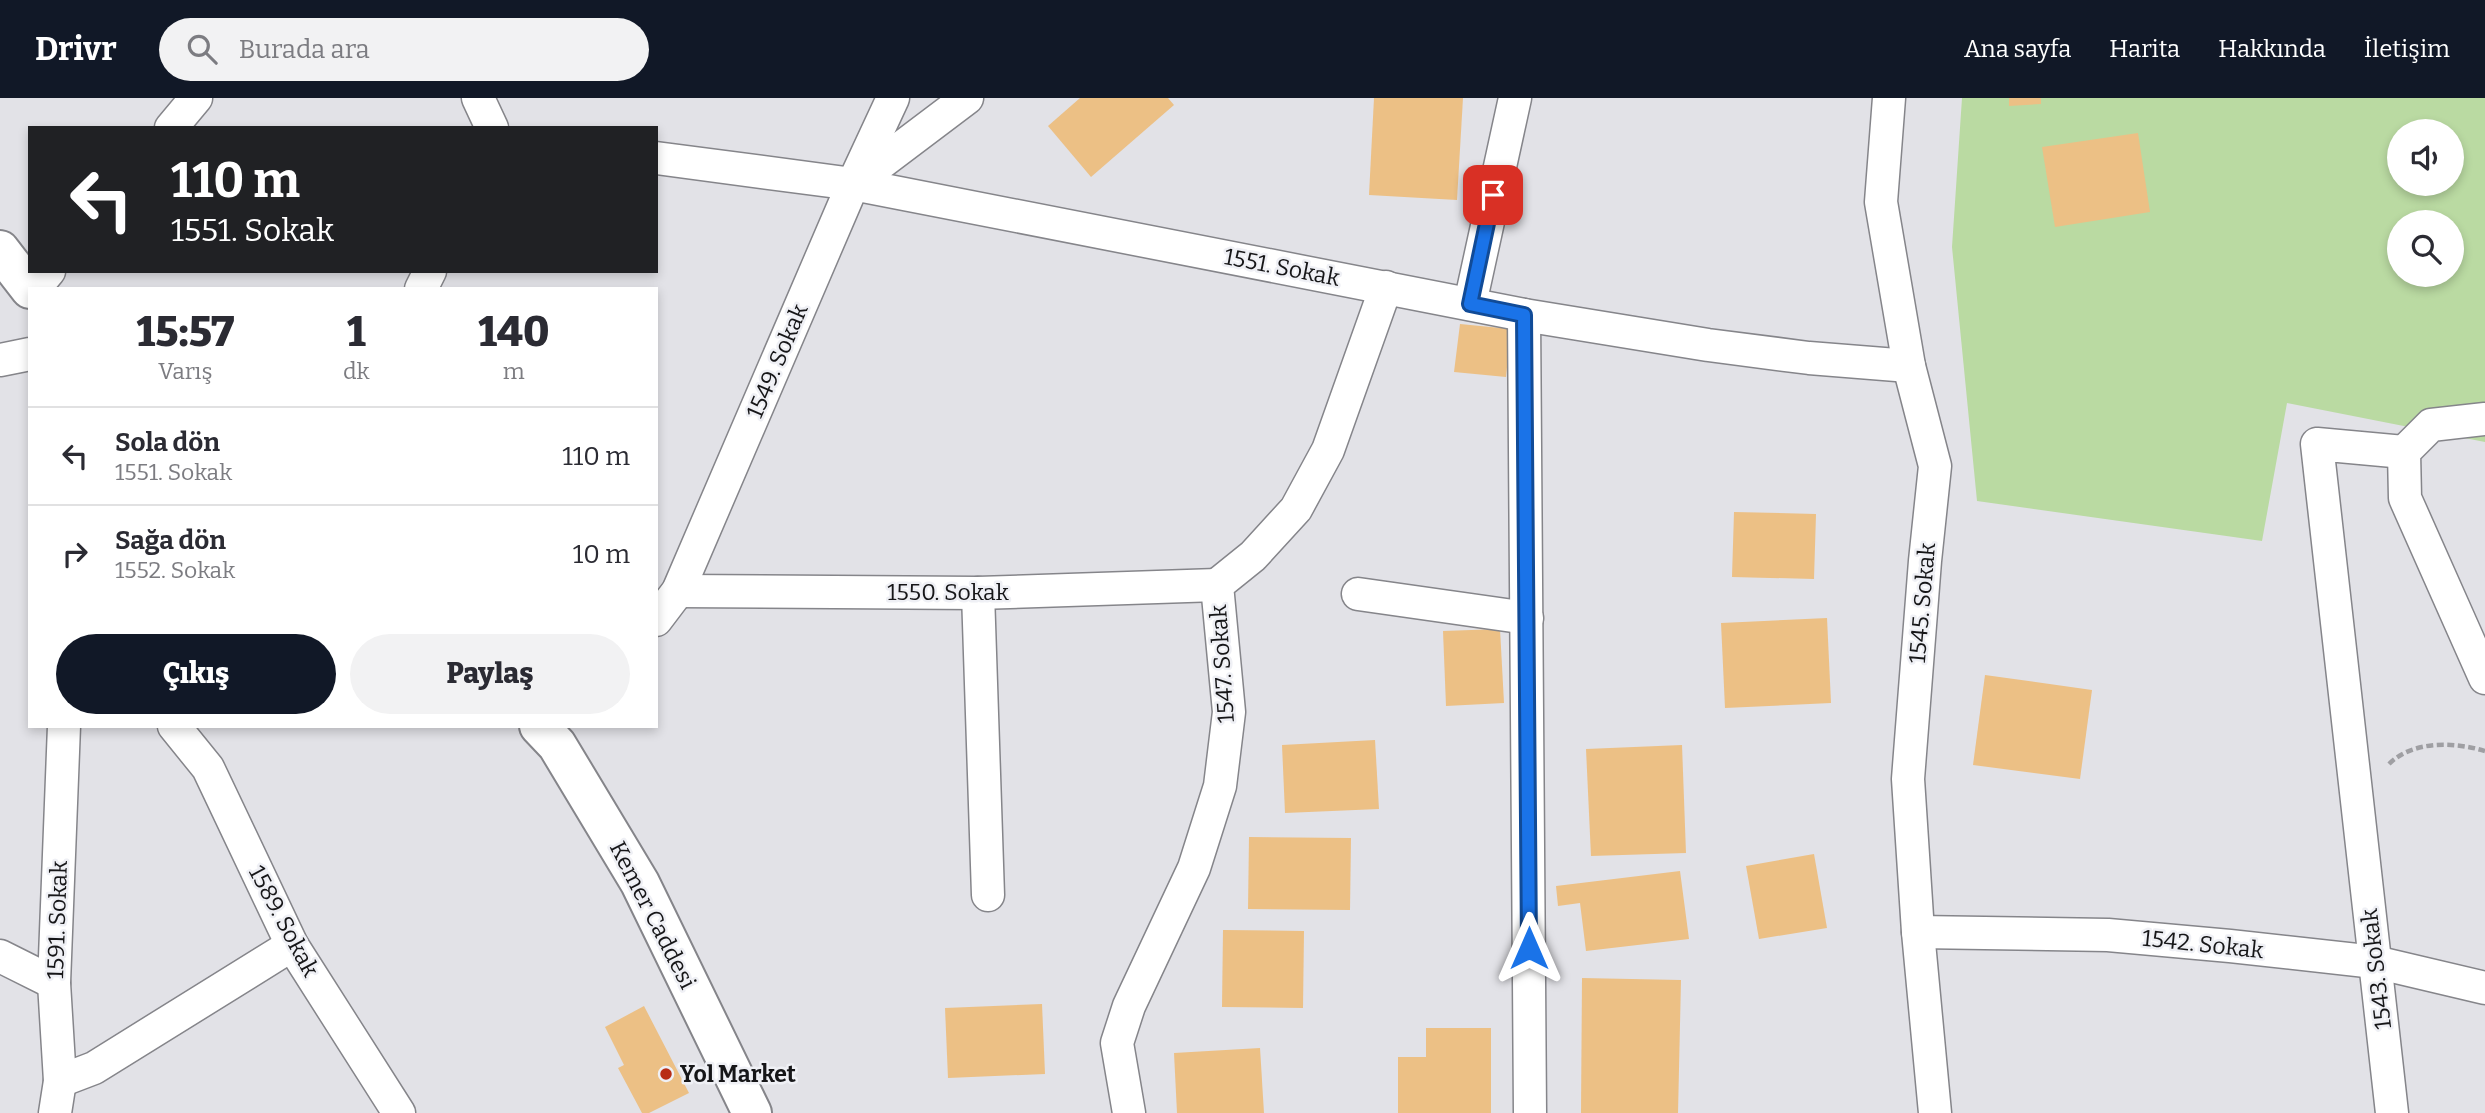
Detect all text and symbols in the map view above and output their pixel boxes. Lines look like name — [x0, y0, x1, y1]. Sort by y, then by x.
search box — [159, 18, 649, 81]
text: Drivr — [35, 29, 117, 69]
icon: search — [183, 30, 221, 68]
text: Burada ara — [239, 34, 370, 65]
text: Ana sayfa — [1964, 35, 2071, 63]
text: Harita — [2109, 35, 2180, 63]
text: Hakkında — [2218, 35, 2326, 63]
text: İletişim — [2364, 35, 2450, 63]
map controls — [2387, 119, 2464, 287]
button: sound — [2387, 119, 2464, 196]
text: 110 m — [171, 151, 300, 210]
icon: left — [56, 154, 147, 245]
pin — [1463, 165, 1523, 225]
icon: arrive — [1474, 176, 1512, 214]
button: search — [2387, 210, 2464, 287]
text: 1551. Sokak — [171, 211, 334, 249]
street label: 1551. Sokak — [1222, 242, 1342, 292]
street label: 1549. Sokak — [740, 300, 814, 422]
text: 15:57 — [137, 307, 234, 357]
text: 1 — [347, 307, 366, 357]
text: 140 — [478, 307, 549, 357]
text: Varış — [158, 357, 213, 385]
text: dk — [343, 357, 370, 385]
text: m — [503, 357, 525, 385]
text: Sola dön — [115, 427, 220, 458]
icon: left — [56, 437, 94, 475]
text: 110 m — [562, 441, 630, 472]
text: 1551. Sokak — [115, 458, 232, 486]
text: Sağa dön — [115, 525, 226, 556]
icon: right — [56, 535, 94, 573]
text: 10 m — [573, 539, 630, 570]
street label: 1545. Sokak — [1903, 541, 1941, 665]
text: 1552. Sokak — [115, 556, 235, 584]
street label: 1550. Sokak — [887, 578, 1009, 606]
street label: 1547. Sokak — [1204, 604, 1240, 724]
button: Çıkış — [56, 634, 336, 714]
button: Paylaş — [350, 634, 630, 714]
street label: Kemer Caddesi — [604, 837, 702, 994]
street label: 1591. Sokak — [41, 860, 73, 980]
street label: 1589. Sokak — [243, 861, 325, 981]
street label: 1543. Sokak — [2355, 907, 2397, 1031]
position arrow — [1492, 911, 1566, 985]
street label: 1542. Sokak — [2141, 924, 2265, 964]
place label: Yol Market — [680, 1060, 796, 1088]
marker: Yol Market — [658, 1066, 674, 1082]

